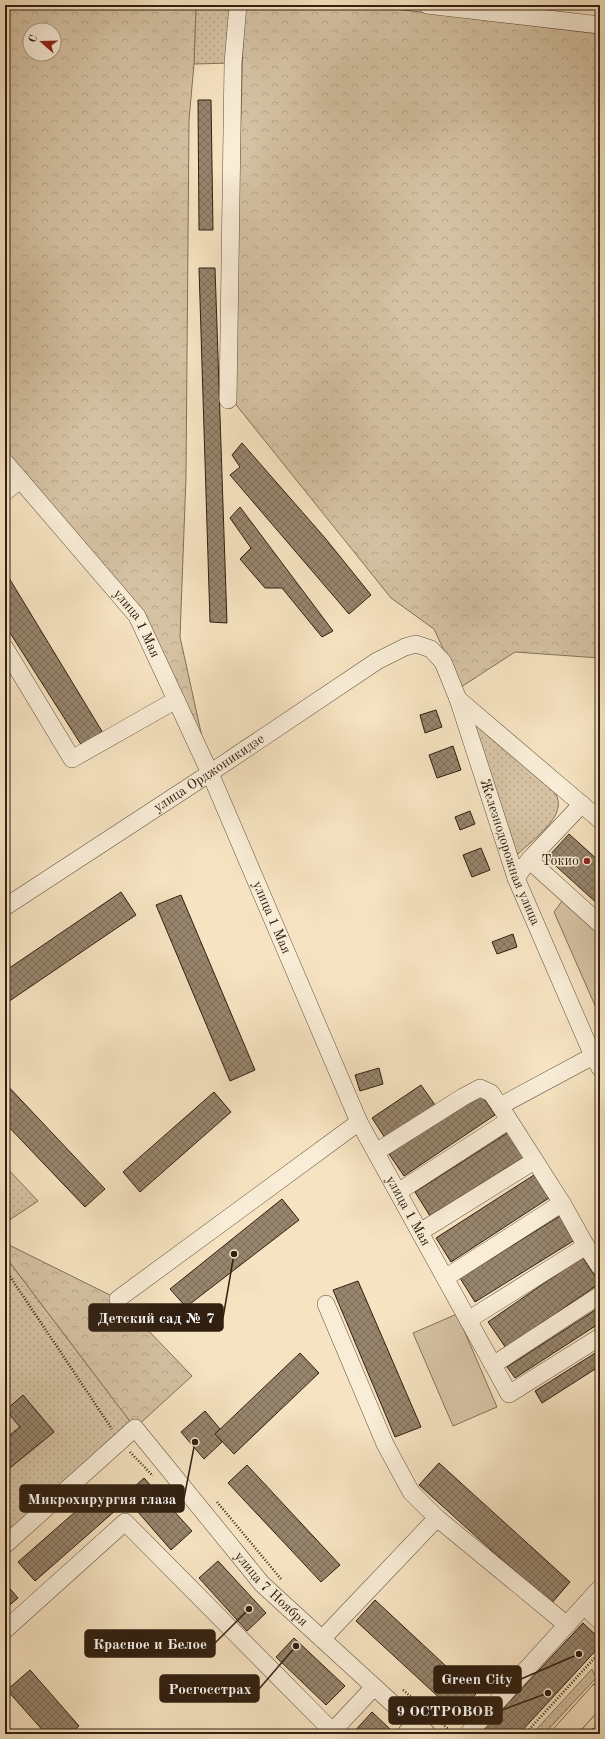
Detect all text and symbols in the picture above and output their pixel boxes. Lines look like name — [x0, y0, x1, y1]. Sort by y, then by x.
north arrow — [22, 22, 62, 62]
text: С — [28, 34, 40, 44]
street label: улица 1 Мая — [110, 587, 162, 660]
street label: улица Орджоникидзе — [151, 732, 267, 815]
street label: Железнодорожная улица — [477, 777, 543, 927]
place label: Токио — [542, 854, 579, 868]
marker: Токио — [582, 856, 592, 866]
street label: улица 1 Мая — [250, 879, 293, 956]
street label: улица 1 Мая — [383, 1173, 433, 1248]
callout: Детский сад № 7 — [89, 1304, 223, 1331]
text: Детский сад № 7 — [97, 1312, 215, 1327]
callout: Микрохирургия глаза — [20, 1485, 184, 1512]
text: Микрохирургия глаза — [28, 1493, 177, 1508]
street label: улица 7 Ноября — [232, 1549, 310, 1629]
callout: Красное и Белое — [85, 1630, 215, 1657]
text: Красное и Белое — [93, 1638, 207, 1653]
callout: Green City — [434, 1666, 521, 1693]
text: Green City — [441, 1673, 513, 1688]
callout: Росгосстрах — [160, 1675, 259, 1702]
text: Росгосстрах — [168, 1683, 252, 1698]
callout: 9 ОСТРОВОВ — [389, 1697, 502, 1724]
text: 9 ОСТРОВОВ — [396, 1705, 494, 1720]

